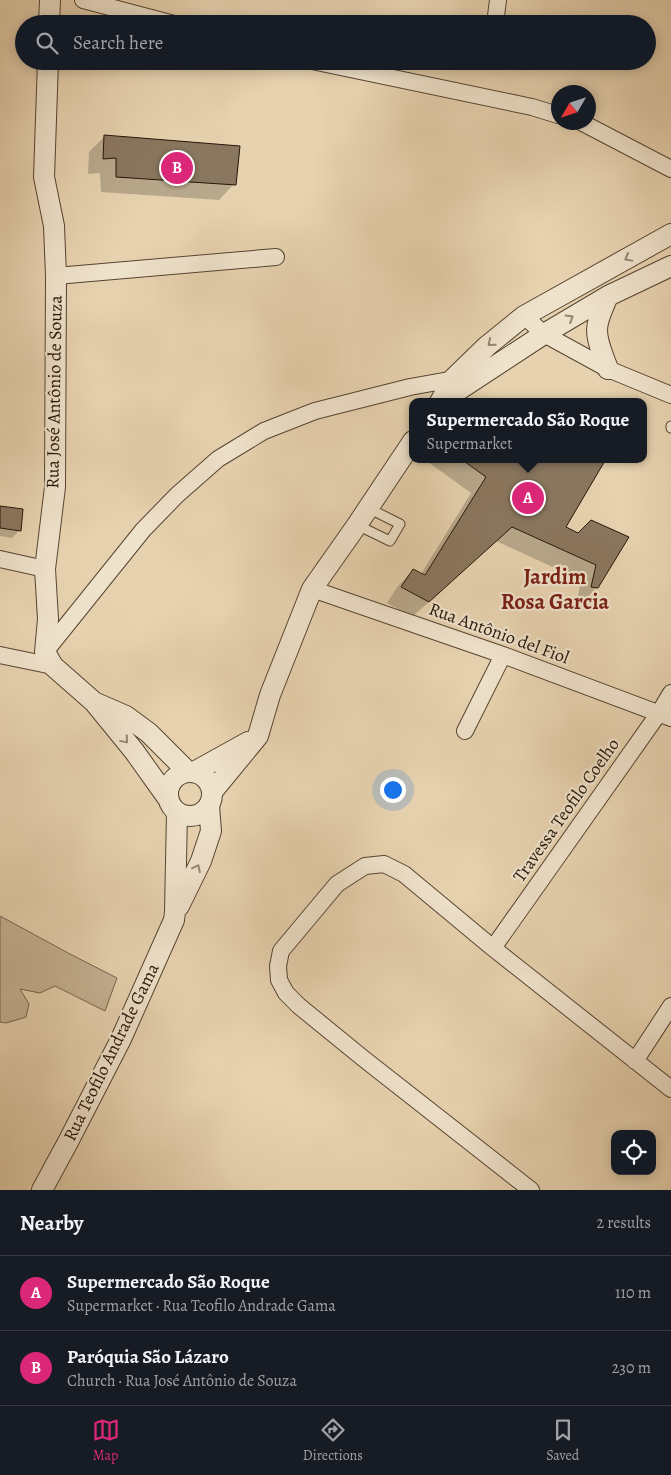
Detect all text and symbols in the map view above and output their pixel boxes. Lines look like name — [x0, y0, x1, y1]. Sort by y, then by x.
search box — [15, 15, 656, 70]
icon: search — [33, 29, 61, 57]
text: Search here — [73, 30, 163, 56]
north arrow — [551, 85, 596, 130]
pin: B — [161, 149, 193, 187]
one-way arrow — [625, 252, 634, 262]
street label: Rua José Antônio de Souza — [40, 295, 68, 489]
one-way arrow — [565, 315, 574, 325]
one-way arrow — [487, 337, 496, 346]
popup — [409, 398, 647, 463]
text: Supermercado São Roque — [427, 407, 629, 433]
text: Supermarket — [427, 433, 512, 455]
pin: A — [512, 479, 544, 517]
district label: Jardim Rosa Garcia — [501, 562, 610, 617]
street label: Rua Antônio del Fiol — [426, 596, 573, 670]
street label: Travessa Teofilo Coelho — [507, 733, 625, 887]
one-way arrow — [119, 734, 128, 743]
your location — [380, 777, 406, 803]
one-way arrow — [191, 865, 201, 874]
street label: Rua Teofilo Andrade Gama — [57, 959, 165, 1145]
map controls — [611, 1130, 656, 1175]
button: locate — [611, 1130, 656, 1175]
text: Nearby — [20, 1209, 83, 1237]
text: 2 results — [596, 1212, 651, 1234]
text: Supermercado São Roque — [67, 1269, 270, 1295]
text: A — [31, 1282, 41, 1304]
text: 110 m — [615, 1282, 651, 1304]
text: Supermarket · Rua Teofilo Andrade Gama — [67, 1295, 336, 1317]
text: Paróquia São Lázaro — [67, 1344, 229, 1370]
text: B — [31, 1357, 41, 1379]
text: 230 m — [612, 1357, 651, 1379]
text: Church · Rua José Antônio de Souza — [67, 1370, 297, 1392]
tab: Map — [92, 1416, 120, 1465]
tab: Directions — [303, 1416, 363, 1465]
tab: Saved — [546, 1416, 579, 1465]

